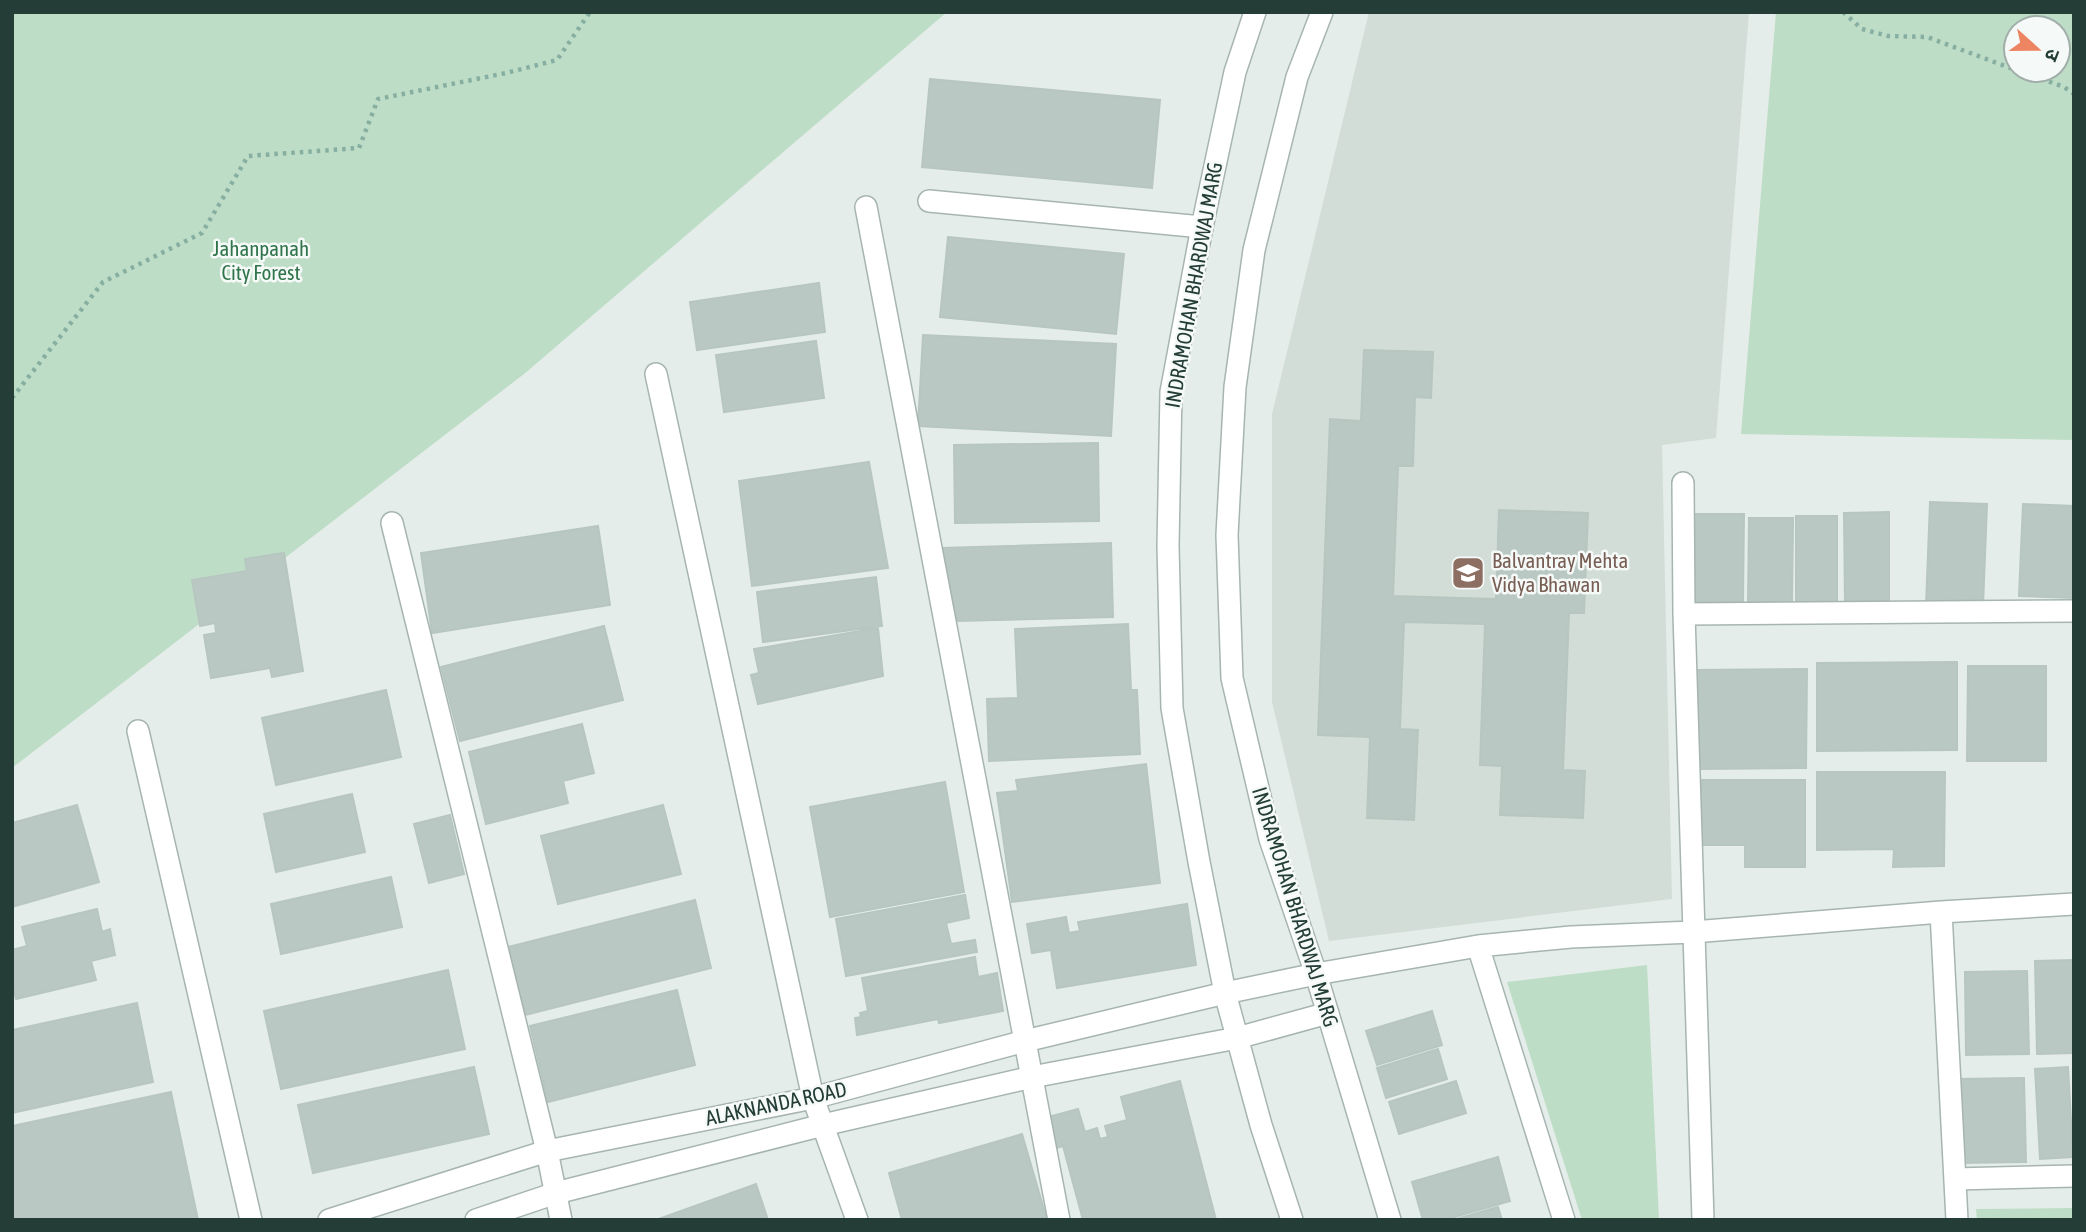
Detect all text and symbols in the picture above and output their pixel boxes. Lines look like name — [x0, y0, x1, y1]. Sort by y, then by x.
north arrow — [2002, 14, 2072, 84]
text: उ — [2040, 46, 2065, 65]
street label: INDRAMOHAN BHARDWAJ MARG — [1160, 160, 1226, 410]
park label: Jahanpanah City Forest — [213, 236, 309, 284]
place label: Balvantray Mehta Vidya Bhawan — [1492, 548, 1628, 596]
school or university icon: Balvantray Mehta Vidya Bhawan — [1449, 554, 1487, 592]
street label: INDRAMOHAN BHARDWAJ MARG — [1248, 784, 1344, 1029]
street label: ALAKNANDA ROAD — [703, 1076, 849, 1130]

